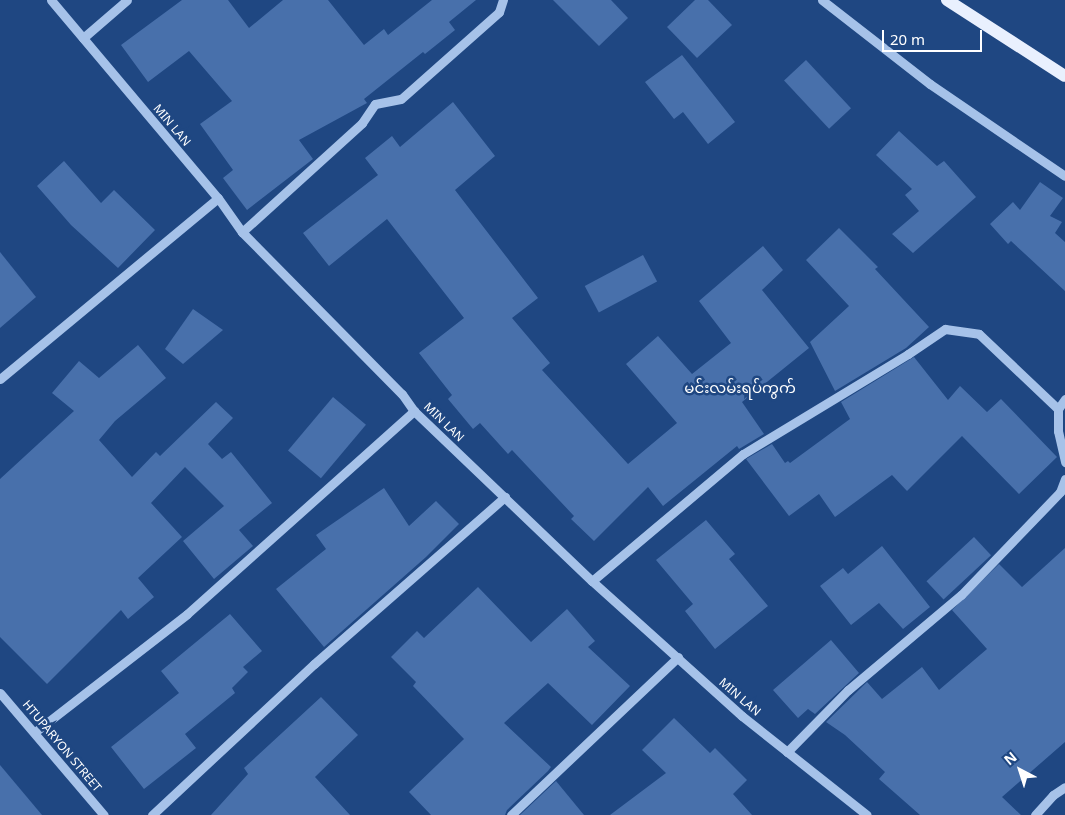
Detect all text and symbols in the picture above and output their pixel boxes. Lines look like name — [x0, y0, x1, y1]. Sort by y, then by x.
scale bar — [885, 20, 985, 52]
text: 20 m — [890, 29, 925, 49]
street label: MIN LAN — [150, 101, 194, 149]
district label: မင်းလမ်းရပ်ကွက် — [684, 379, 796, 397]
street label: MIN LAN — [421, 399, 467, 445]
street label: MIN LAN — [716, 675, 764, 719]
street label: HTUPARYON STREET — [20, 697, 104, 795]
north arrow — [995, 745, 1045, 795]
text: N — [1000, 747, 1021, 769]

